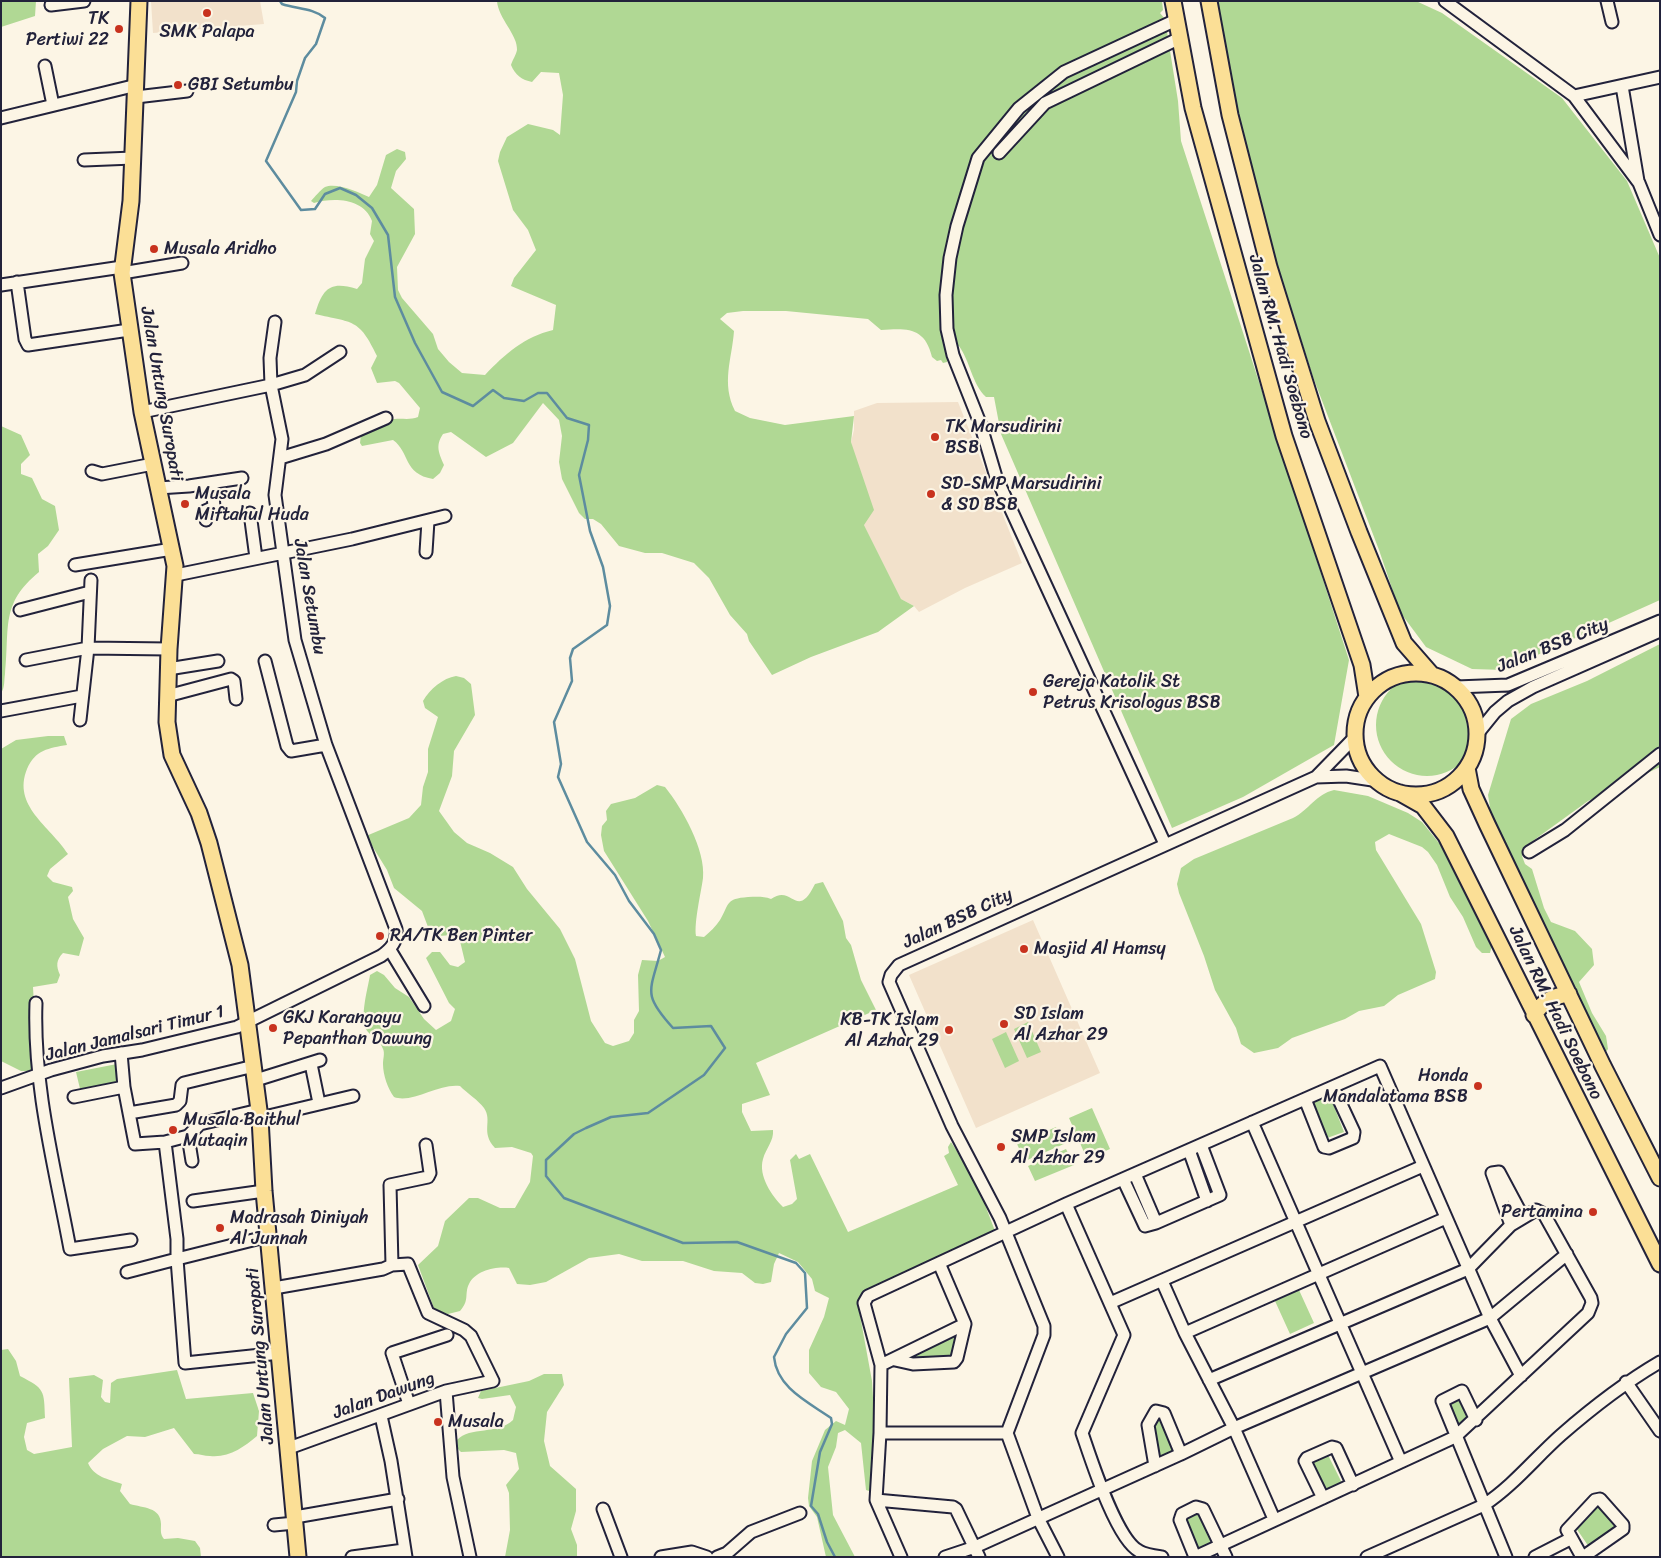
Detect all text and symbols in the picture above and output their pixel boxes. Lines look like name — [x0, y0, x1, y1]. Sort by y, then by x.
marker: SMK Palapa — [201, 7, 213, 19]
place label: TK Pertiwi 22 — [26, 8, 109, 50]
place label: SMK Palapa — [160, 21, 254, 43]
marker: TK Pertiwi 22 — [113, 23, 125, 35]
place label: GBI Setumbu — [188, 74, 294, 96]
marker: GBI Setumbu — [172, 79, 184, 91]
place label: Musala Aridho — [164, 238, 277, 260]
marker: Musala Aridho — [148, 243, 160, 255]
street label: Jalan RM. Hadi Soebono — [1243, 252, 1317, 442]
street label: Jalan Untung Suropati — [135, 305, 187, 483]
place label: TK Marsudirini BSB — [945, 416, 1061, 458]
marker: TK Marsudirini BSB — [929, 431, 941, 443]
place label: SD-SMP Marsudirini & SD BSB — [941, 473, 1101, 516]
place label: Musala Miftahul Huda — [195, 483, 309, 526]
marker: SD-SMP Marsudirini & SD BSB — [925, 488, 937, 500]
marker: Musala Miftahul Huda — [179, 498, 191, 510]
street label: Jalan Setumbu — [288, 537, 330, 657]
street label: Jalan BSB City — [1494, 614, 1612, 678]
place label: Gereja Katolik St Petrus Krisologus BSB — [1043, 671, 1221, 714]
marker: Gereja Katolik St Petrus Krisologus BSB — [1027, 686, 1039, 698]
street label: Jalan BSB City — [900, 884, 1016, 954]
street label: Jalan RM. Hadi Soebono — [1503, 923, 1607, 1103]
place label: RA/TK Ben Pinter — [390, 925, 532, 947]
marker: RA/TK Ben Pinter — [374, 930, 386, 942]
place label: Masjid Al Hamsy — [1034, 938, 1166, 960]
marker: Masjid Al Hamsy — [1018, 943, 1030, 955]
street label: Jalan Jamalsari Timur 1 — [44, 1001, 226, 1067]
place label: SD Islam Al Azhar 29 — [1014, 1003, 1108, 1046]
place label: GKJ Karangayu Pepanthan Dawung — [283, 1007, 432, 1050]
place label: KB-TK Islam Al Azhar 29 — [840, 1009, 939, 1052]
marker: SD Islam Al Azhar 29 — [998, 1018, 1010, 1030]
marker: GKJ Karangayu Pepanthan Dawung — [267, 1022, 279, 1034]
marker: KB-TK Islam Al Azhar 29 — [943, 1024, 955, 1036]
place label: Honda Mandalatama BSB — [1323, 1065, 1468, 1108]
marker: Honda Mandalatama BSB — [1472, 1080, 1484, 1092]
place label: Musala Baithul Mutaqin — [183, 1109, 301, 1152]
marker: Musala Baithul Mutaqin — [167, 1124, 179, 1136]
place label: SMP Islam Al Azhar 29 — [1011, 1126, 1105, 1168]
marker: SMP Islam Al Azhar 29 — [995, 1141, 1007, 1153]
place label: Pertamina — [1501, 1201, 1583, 1223]
marker: Pertamina — [1587, 1206, 1599, 1218]
place label: Madrasah Diniyah Al Junnah — [230, 1207, 368, 1250]
marker: Madrasah Diniyah Al Junnah — [214, 1222, 226, 1234]
street label: Jalan Untung Suropati — [243, 1267, 279, 1445]
street label: Jalan Dawung — [330, 1368, 438, 1424]
place label: Musala — [448, 1411, 504, 1433]
marker: Musala — [432, 1416, 444, 1428]

